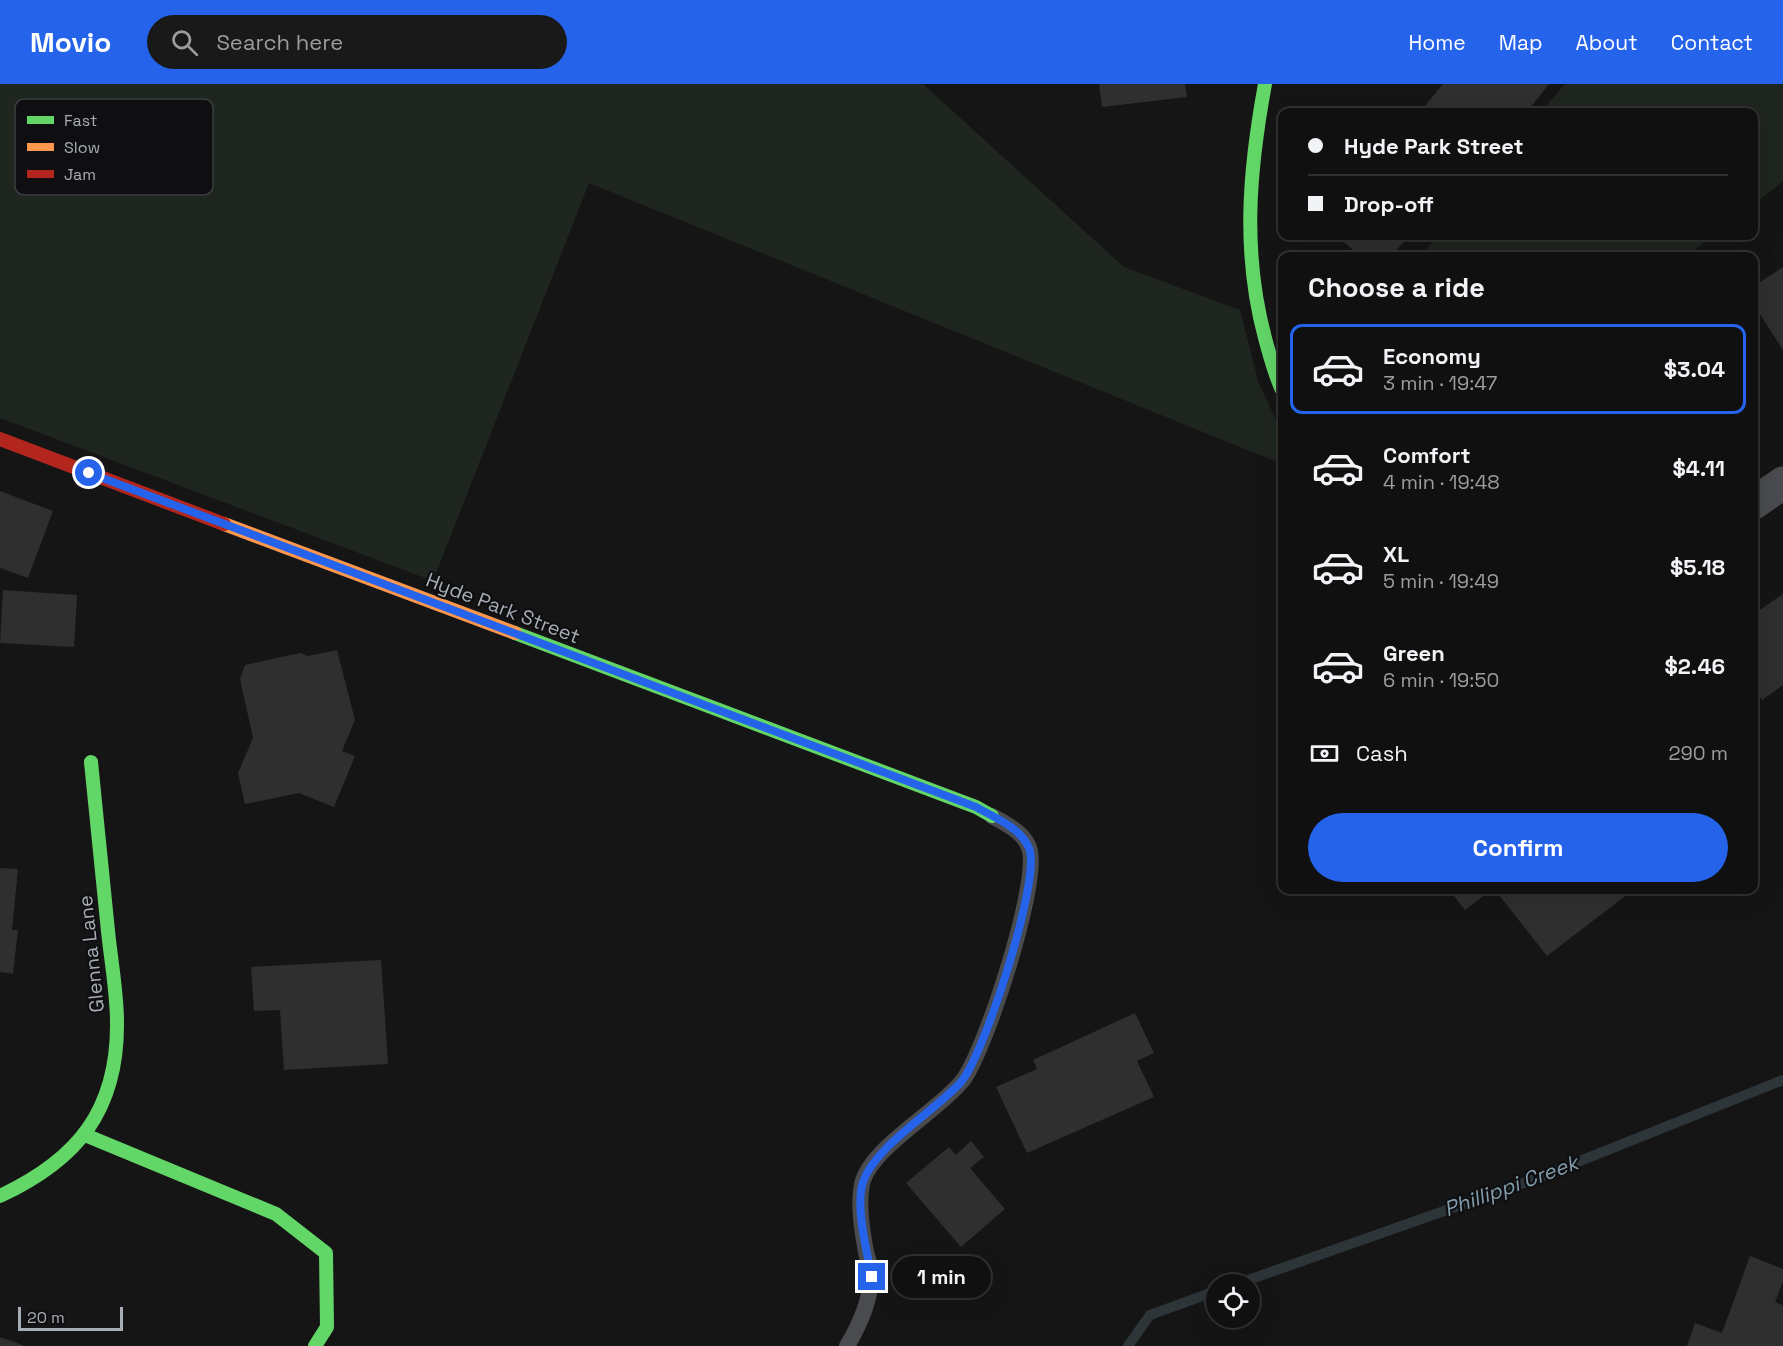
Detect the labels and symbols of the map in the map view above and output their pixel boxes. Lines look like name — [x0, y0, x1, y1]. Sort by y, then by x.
legend — [15, 99, 213, 195]
text: Fast — [64, 110, 97, 131]
text: Slow — [64, 137, 100, 158]
text: Jam — [64, 164, 96, 185]
route start — [75, 459, 102, 486]
street label: Hyde Park Street — [422, 567, 584, 649]
street label: Glenna Lane — [72, 894, 110, 1014]
water label: Phillippi Creek — [1440, 1148, 1584, 1222]
callout: 1 min — [893, 1256, 992, 1298]
route end — [858, 1263, 885, 1290]
scale bar — [18, 1304, 123, 1332]

